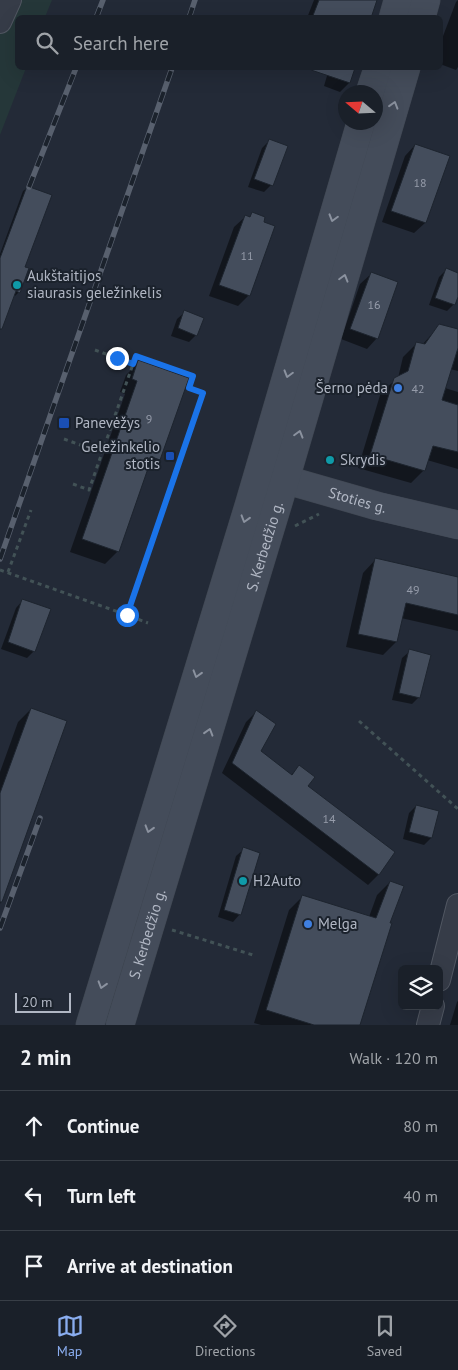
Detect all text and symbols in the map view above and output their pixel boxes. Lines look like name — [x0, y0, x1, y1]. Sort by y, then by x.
search box — [15, 15, 443, 70]
icon: search — [33, 29, 61, 57]
text: Search here — [73, 31, 169, 55]
north arrow — [338, 85, 383, 130]
one-way arrow — [389, 101, 399, 109]
house number: 18 — [413, 175, 427, 190]
one-way arrow — [329, 213, 339, 221]
house number: 11 — [240, 248, 254, 263]
place label: Aukštaitijos siaurasis geležinkelis — [27, 266, 162, 302]
one-way arrow — [339, 274, 349, 282]
marker: Aukštaitijos siaurasis geležinkelis — [11, 279, 23, 291]
house number: 16 — [367, 297, 381, 312]
route end — [106, 347, 129, 370]
one-way arrow — [283, 369, 293, 377]
place label: Šerno pėda — [316, 378, 388, 397]
house number: 42 — [411, 381, 425, 396]
marker: Šerno pėda — [392, 382, 404, 394]
house number: 9 — [146, 411, 152, 426]
place label: Panevėžys — [75, 413, 140, 432]
marker: Panevėžys — [57, 416, 71, 430]
one-way arrow — [294, 430, 304, 438]
place label: Geležinkelio stotis — [81, 437, 160, 473]
marker: Geležinkelio stotis — [164, 450, 176, 462]
place label: Skrydis — [340, 450, 386, 469]
marker: Skrydis — [324, 454, 336, 466]
street label: Stoties g. — [326, 483, 388, 517]
street label: S. Kerbedžio g. — [242, 499, 287, 594]
one-way arrow — [240, 514, 250, 522]
house number: 49 — [406, 582, 420, 597]
route start — [116, 604, 139, 627]
one-way arrow — [193, 669, 203, 678]
one-way arrow — [203, 729, 213, 737]
house number: 14 — [322, 811, 336, 826]
one-way arrow — [145, 825, 155, 833]
place label: H2Auto — [253, 871, 301, 890]
marker: H2Auto — [237, 875, 249, 887]
street label: S. Kerbedžio g. — [124, 887, 170, 981]
place label: Melga — [318, 914, 357, 933]
marker: Melga — [302, 918, 314, 930]
map controls — [398, 965, 443, 1010]
button: layers — [398, 965, 443, 1010]
one-way arrow — [97, 980, 107, 988]
scale bar — [15, 990, 71, 1013]
text: 20 m — [22, 993, 52, 1011]
text: 2 min — [20, 1044, 71, 1071]
text: Walk · 120 m — [349, 1048, 438, 1068]
icon: ahead — [20, 1112, 48, 1140]
text: Continue — [67, 1114, 139, 1138]
text: 80 m — [403, 1116, 438, 1136]
icon: left — [20, 1182, 48, 1210]
text: Turn left — [67, 1184, 136, 1208]
text: 40 m — [403, 1186, 438, 1206]
icon: arrive — [20, 1252, 48, 1280]
text: Arrive at destination — [67, 1254, 233, 1278]
tab: Map — [56, 1312, 84, 1360]
tab: Directions — [195, 1312, 255, 1360]
tab: Saved — [367, 1312, 402, 1360]

